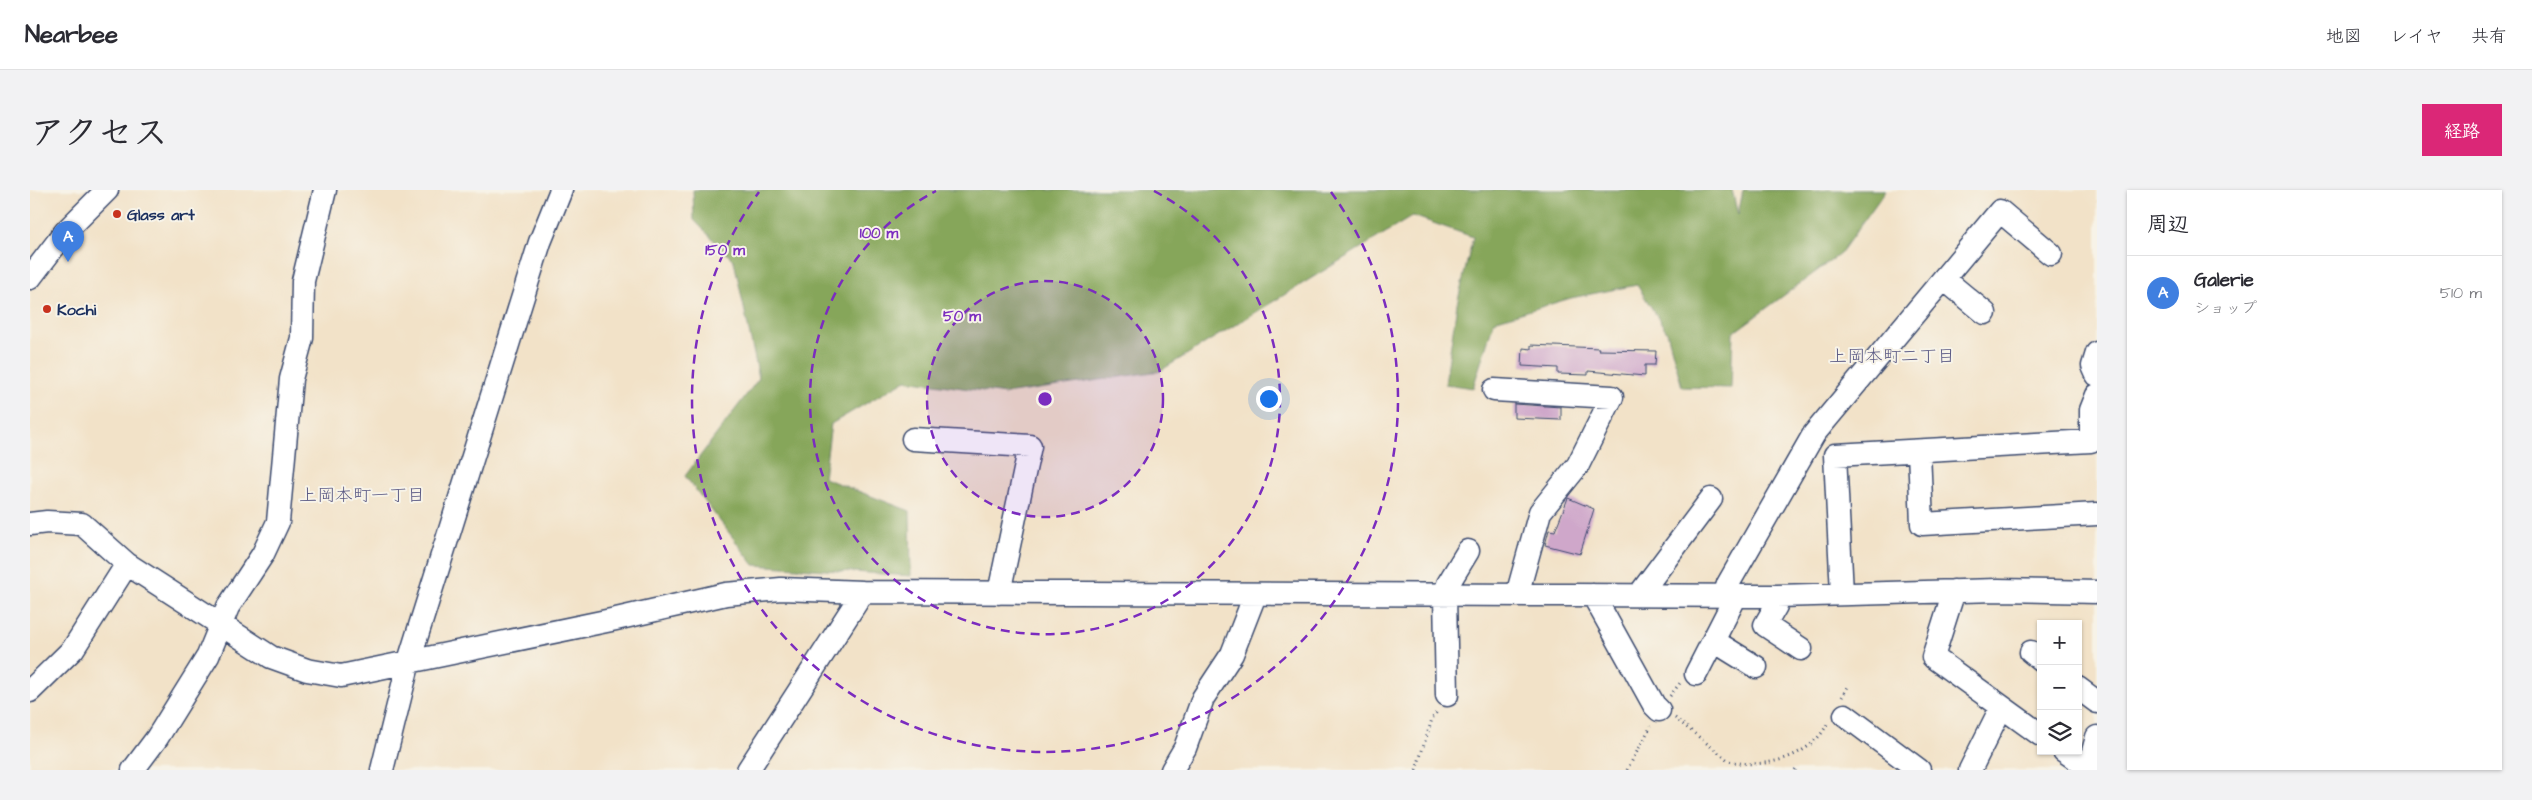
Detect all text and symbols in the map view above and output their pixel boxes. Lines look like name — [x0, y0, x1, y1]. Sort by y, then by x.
text: Nearbee — [25, 18, 118, 52]
text: 地図 — [2326, 24, 2362, 49]
text: レイヤ — [2390, 24, 2443, 49]
text: 共有 — [2471, 24, 2507, 49]
button: 経路 — [2422, 104, 2502, 156]
text: アクセス — [30, 109, 168, 158]
place label: Glass art — [127, 204, 195, 226]
marker: Glass art — [111, 208, 123, 220]
text: 周辺 — [2147, 210, 2189, 239]
pin: A — [52, 221, 84, 262]
text: 100 m — [860, 223, 899, 244]
text: 150 m — [705, 240, 745, 261]
text: Galerie — [2194, 267, 2254, 294]
text: A — [2158, 282, 2168, 304]
text: 510 m — [2440, 282, 2482, 304]
text: ショップ — [2194, 297, 2257, 319]
place label: Kochi — [57, 299, 97, 321]
marker: Kochi — [41, 303, 53, 315]
text: 50 m — [943, 306, 981, 327]
district label: 上岡本町二丁目 — [1829, 344, 1955, 369]
your location — [1256, 386, 1282, 412]
centre of rings — [1036, 390, 1054, 408]
district label: 上岡本町一丁目 — [299, 483, 425, 508]
map controls — [2037, 620, 2082, 755]
button: + — [2037, 620, 2082, 665]
button: − — [2037, 665, 2082, 710]
button: layers — [2037, 710, 2082, 755]

